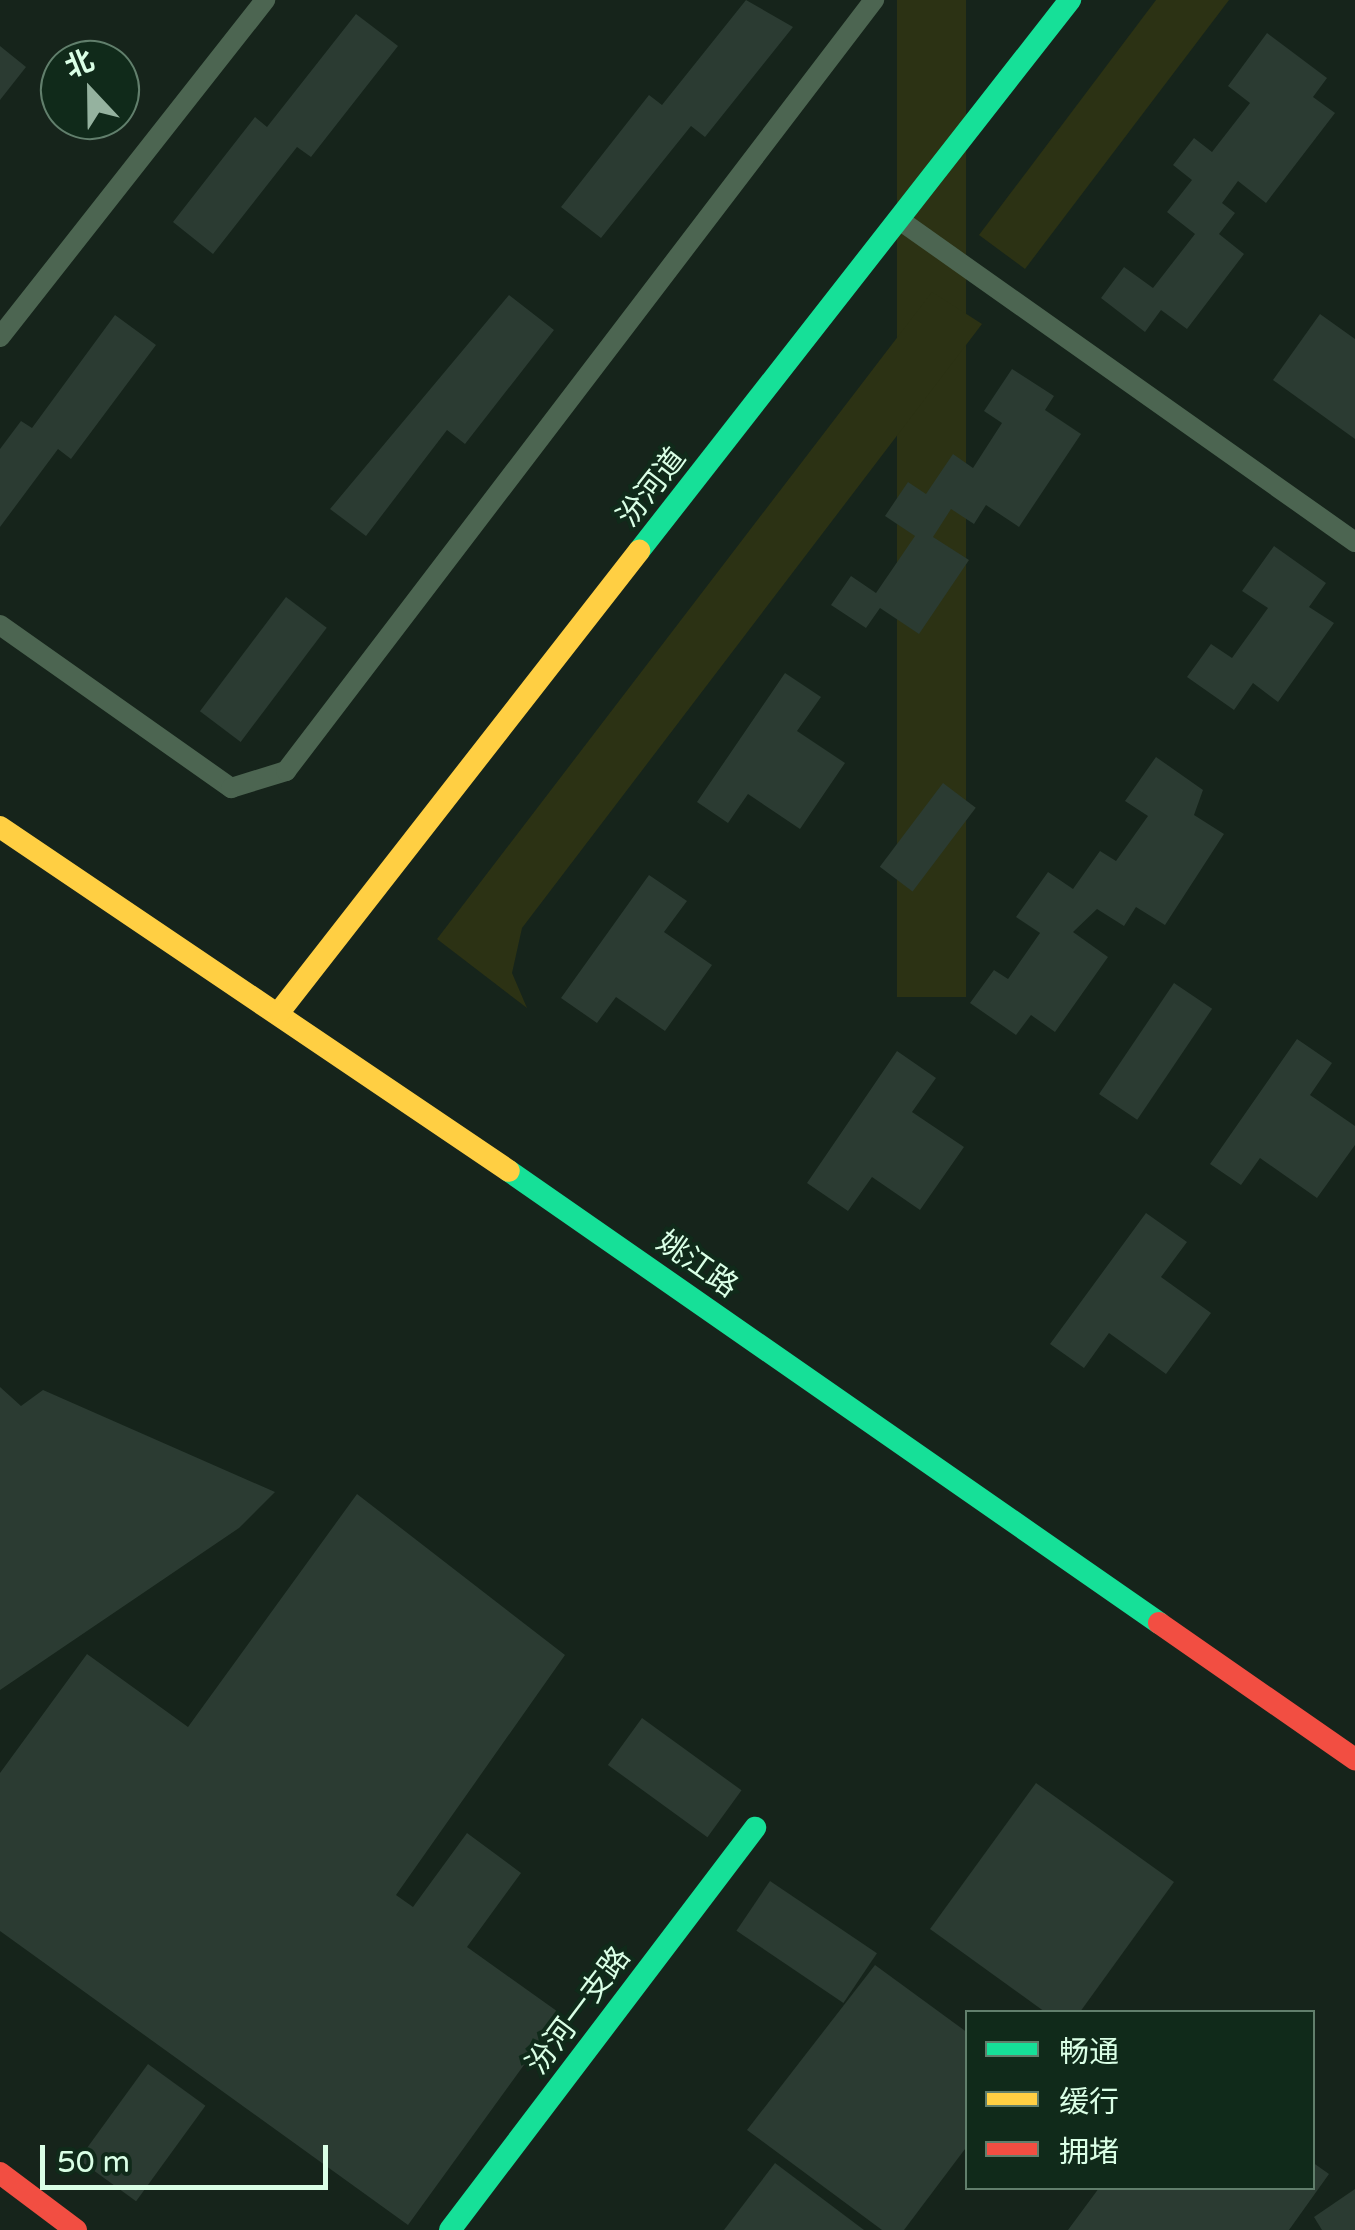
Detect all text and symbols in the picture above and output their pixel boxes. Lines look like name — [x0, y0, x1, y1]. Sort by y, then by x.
north arrow — [40, 40, 140, 140]
text: 北 — [60, 43, 99, 85]
street label: 汾河道 — [610, 441, 694, 535]
street label: 姚江路 — [650, 1224, 744, 1306]
street label: 汾河一支路 — [519, 1940, 639, 2082]
legend — [965, 2010, 1315, 2190]
text: 畅通 — [1059, 2034, 1119, 2071]
text: 缓行 — [1059, 2084, 1119, 2121]
scale bar — [45, 2125, 332, 2187]
text: 拥堵 — [1059, 2134, 1119, 2171]
text: 50 m — [57, 2144, 130, 2181]

